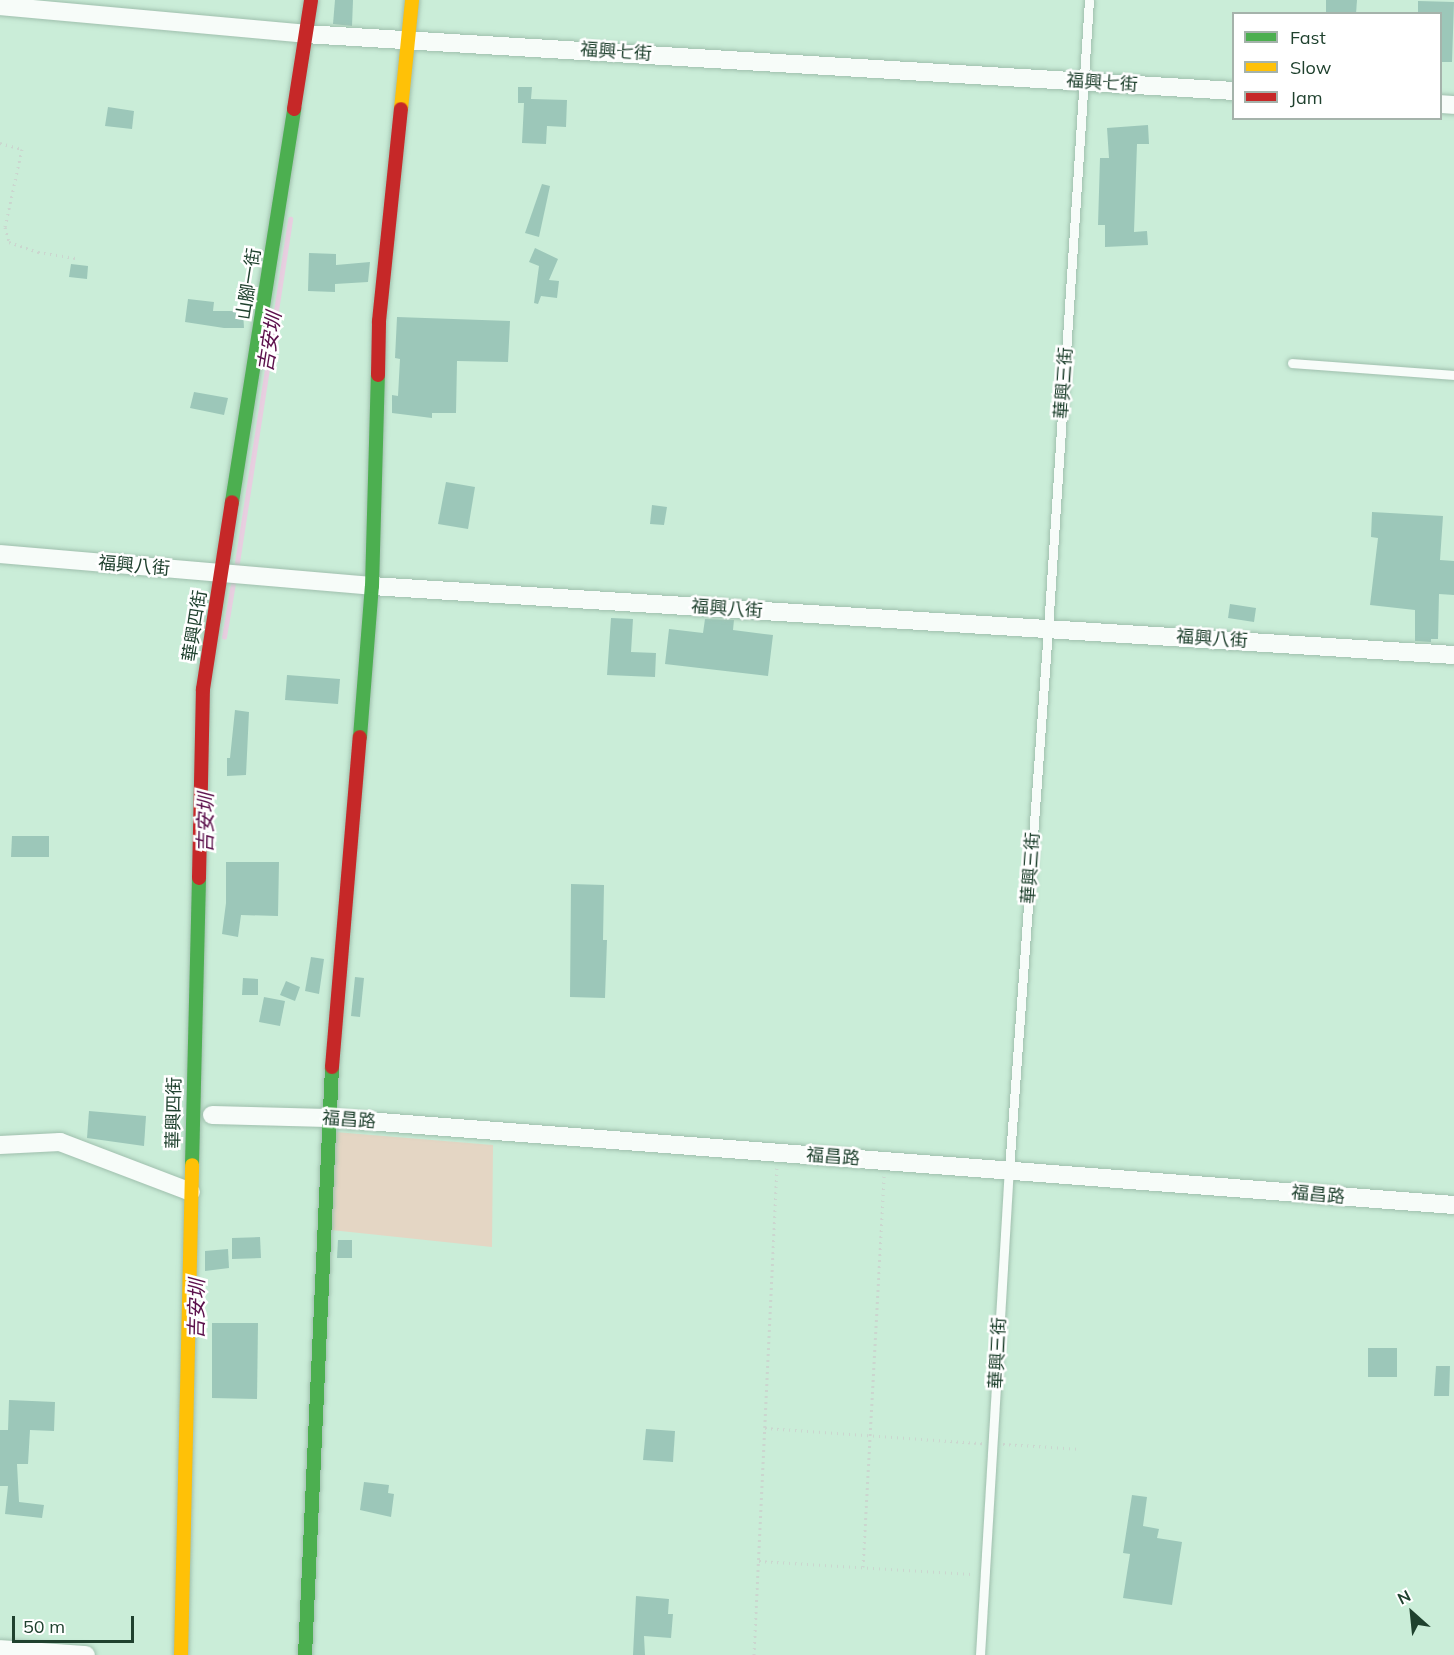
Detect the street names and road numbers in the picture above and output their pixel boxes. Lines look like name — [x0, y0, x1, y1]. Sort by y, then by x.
street label: 福興七街 — [579, 39, 653, 65]
street label: 福興七街 — [1065, 70, 1139, 96]
street label: 山腳一街 — [233, 247, 265, 321]
street label: 華興三街 — [1051, 346, 1077, 420]
street label: 福興八街 — [97, 552, 171, 580]
street label: 華興四街 — [179, 589, 211, 663]
street label: 福興八街 — [690, 596, 764, 622]
street label: 福興八街 — [1175, 626, 1249, 652]
street label: 華興三街 — [1018, 831, 1044, 905]
street label: 華興四街 — [163, 1077, 185, 1149]
street label: 福昌路 — [321, 1107, 377, 1133]
street label: 福昌路 — [805, 1144, 861, 1170]
street label: 福昌路 — [1290, 1182, 1346, 1208]
street label: 華興三街 — [985, 1316, 1011, 1390]

